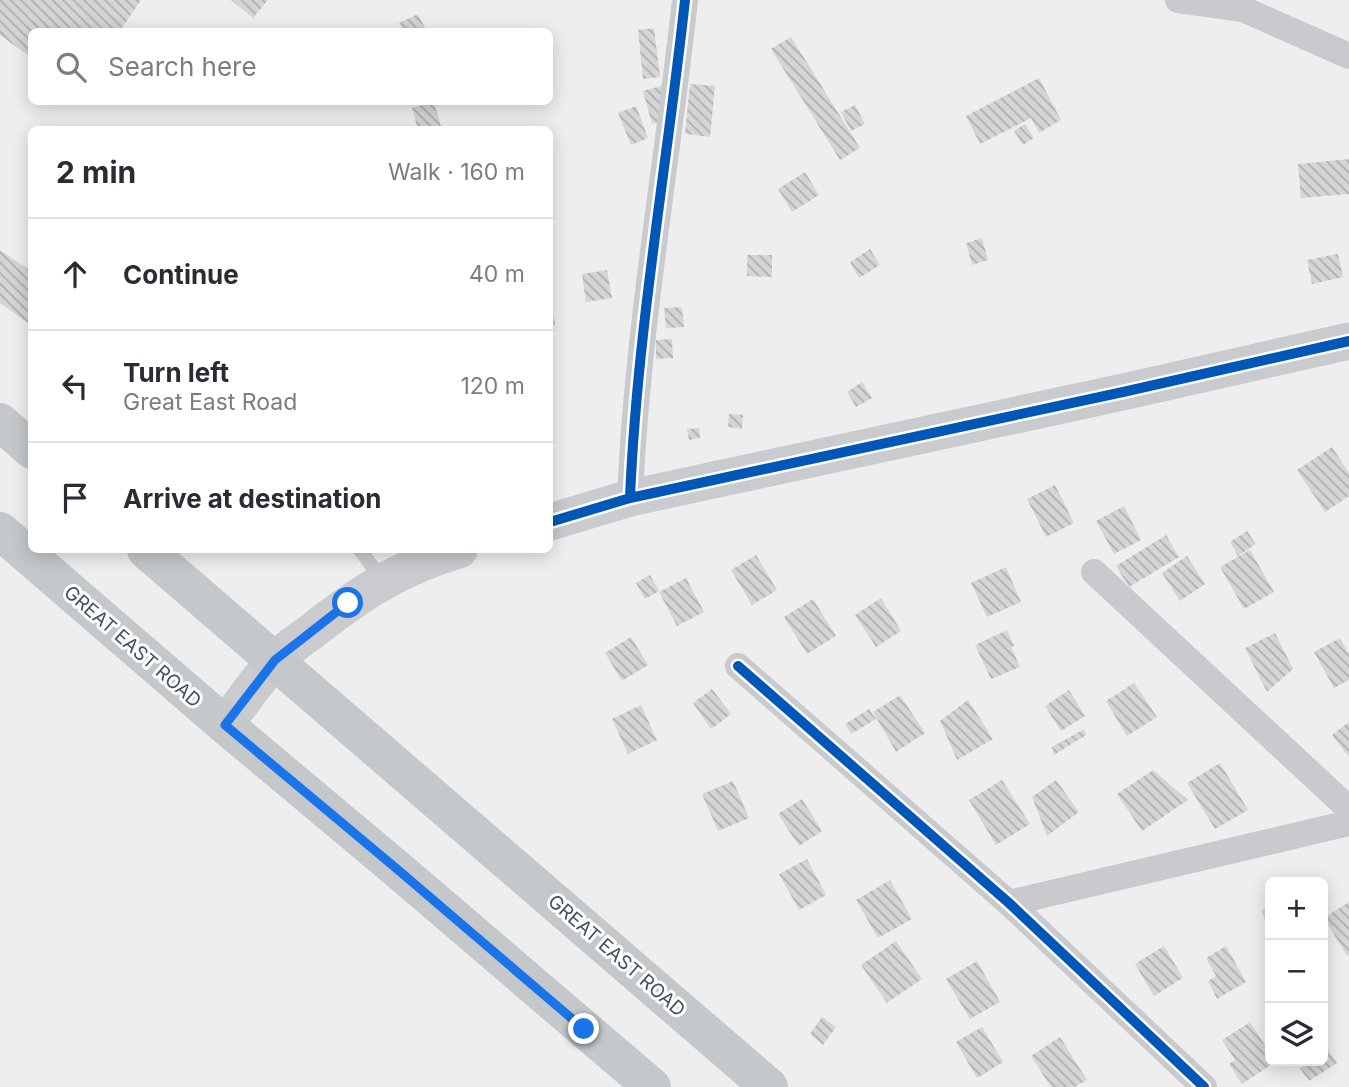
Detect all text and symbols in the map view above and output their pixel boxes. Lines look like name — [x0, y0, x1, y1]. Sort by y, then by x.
search box — [28, 28, 553, 105]
icon: search — [52, 48, 90, 86]
text: Search here — [108, 51, 257, 82]
text: 2 min — [56, 154, 136, 190]
text: Walk · 160 m — [388, 158, 525, 186]
icon: ahead — [56, 255, 94, 293]
text: Continue — [123, 259, 239, 290]
text: 40 m — [469, 260, 525, 288]
text: Turn left — [123, 357, 229, 388]
icon: left — [56, 367, 94, 405]
text: 120 m — [460, 372, 525, 400]
text: Great East Road — [123, 388, 297, 416]
icon: arrive — [56, 479, 94, 517]
text: Arrive at destination — [123, 483, 382, 514]
street label: GREAT EAST ROAD — [59, 581, 206, 712]
route start — [332, 587, 363, 618]
map controls — [1265, 877, 1328, 1066]
button: + — [1265, 877, 1328, 940]
street label: GREAT EAST ROAD — [543, 890, 690, 1021]
button: − — [1265, 940, 1328, 1003]
button: layers — [1265, 1003, 1328, 1066]
route end — [568, 1013, 599, 1044]

